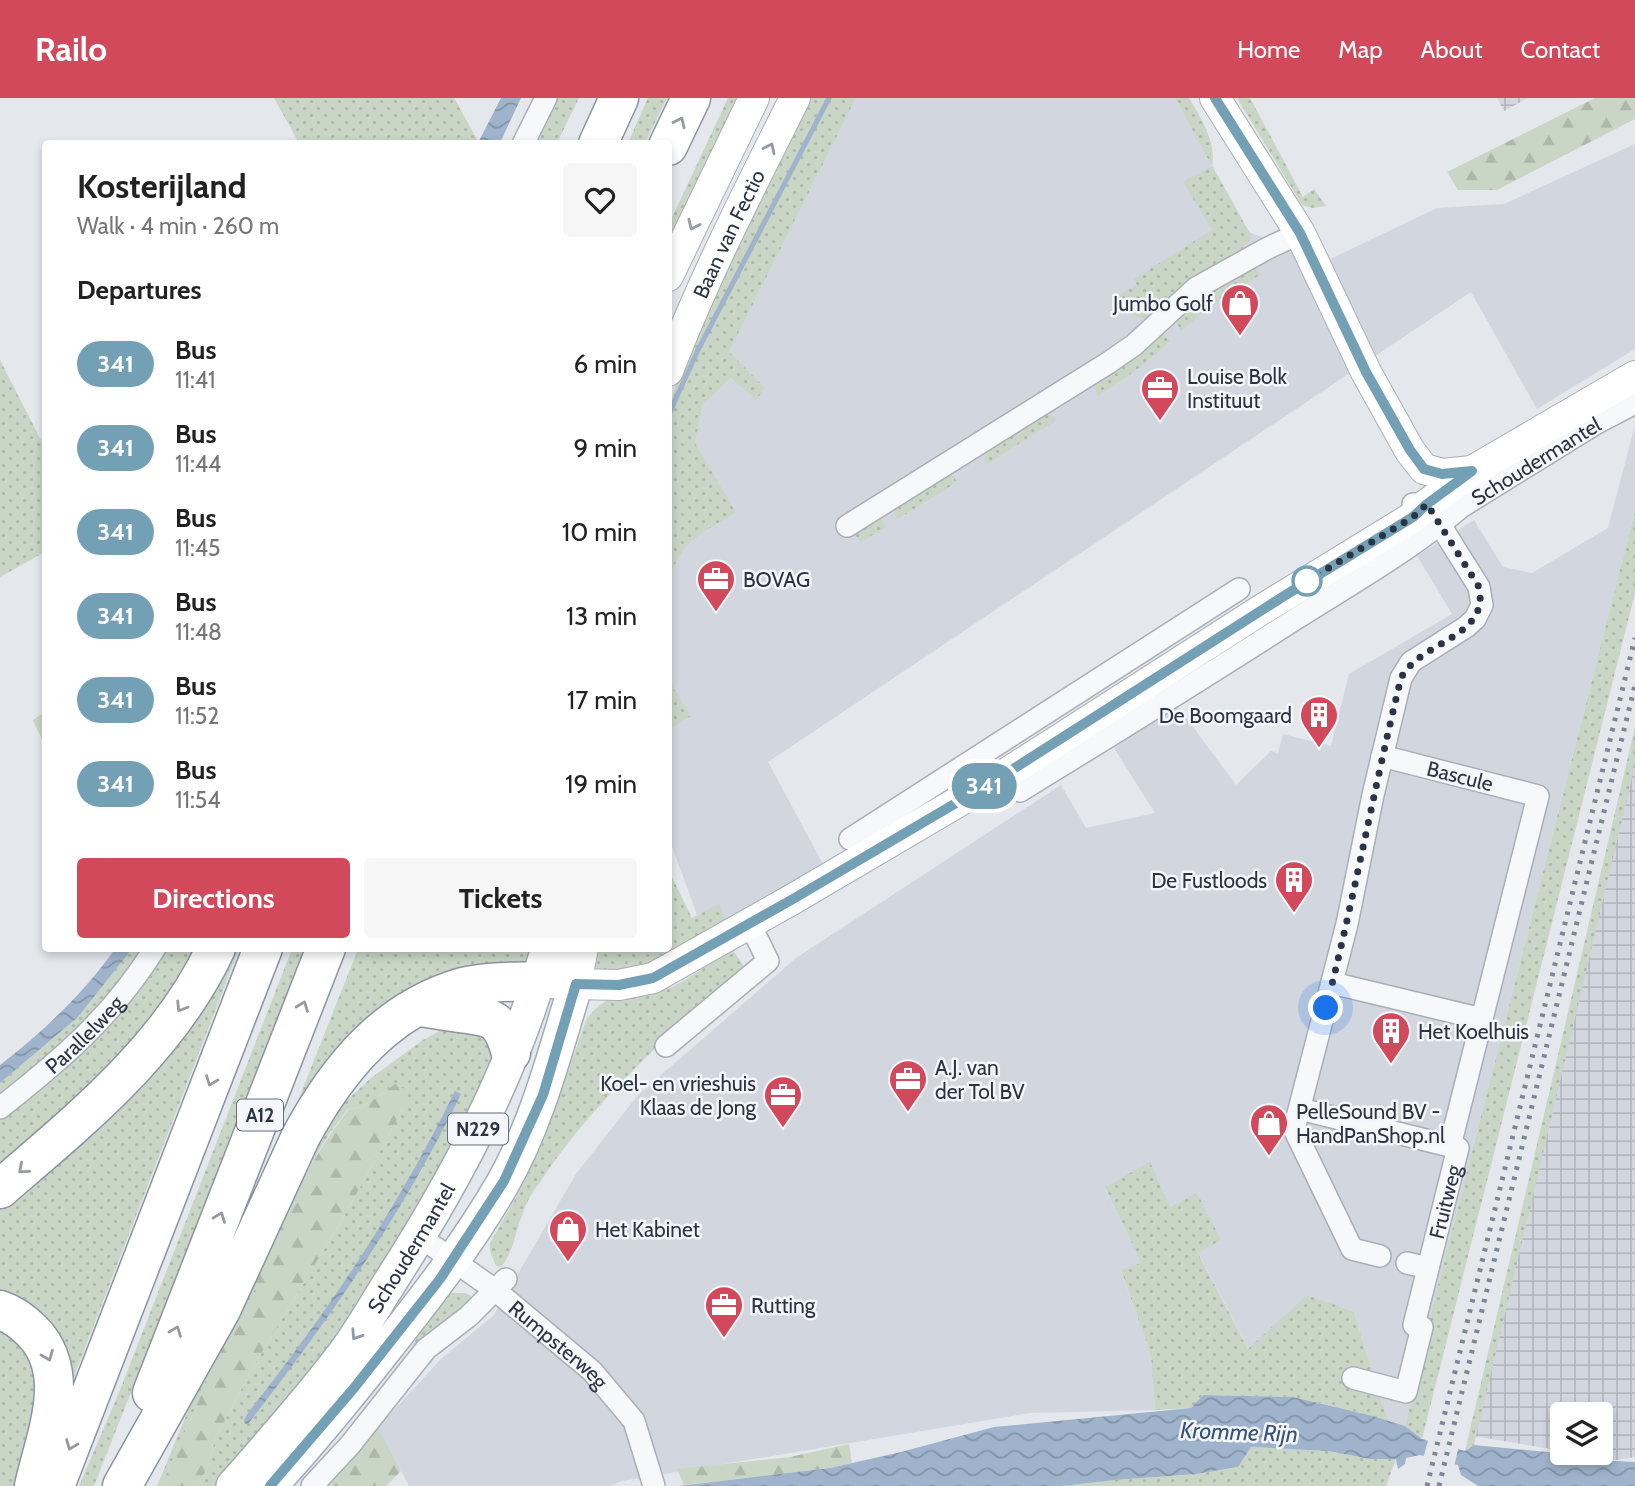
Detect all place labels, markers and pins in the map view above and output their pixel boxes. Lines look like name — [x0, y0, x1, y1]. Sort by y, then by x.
shop icon: Jumbo Golf — [1219, 282, 1261, 337]
place label: Jumbo Golf — [1112, 291, 1213, 316]
place label: Louise Bolk Instituut — [1187, 364, 1288, 413]
office icon: Louise Bolk Instituut — [1139, 367, 1181, 422]
office icon: BOVAG — [695, 558, 737, 613]
unlabelled marker — [1292, 566, 1322, 596]
place label: BOVAG — [743, 567, 810, 592]
building icon: De Boomgaard — [1298, 694, 1340, 749]
place label: De Boomgaard — [1159, 703, 1292, 728]
building icon: De Fustloods — [1273, 859, 1315, 914]
place label: De Fustloods — [1151, 868, 1267, 893]
building icon: Het Koelhuis — [1370, 1010, 1412, 1065]
place label: Het Koelhuis — [1418, 1019, 1529, 1044]
place label: A.J. van der Tol BV — [935, 1055, 1025, 1104]
office icon: A.J. van der Tol BV — [887, 1058, 929, 1113]
place label: Koel- en vrieshuis Klaas de Jong — [600, 1071, 757, 1120]
office icon: Koel- en vrieshuis Klaas de Jong — [762, 1074, 804, 1129]
place label: PelleSound BV - HandPanShop.nl — [1296, 1099, 1445, 1148]
shop icon: PelleSound BV - HandPanShop.nl — [1248, 1102, 1290, 1157]
shop icon: Het Kabinet — [547, 1208, 589, 1263]
place label: Het Kabinet — [595, 1217, 700, 1242]
office icon: Rutting — [703, 1284, 745, 1339]
place label: Rutting — [751, 1293, 816, 1318]

